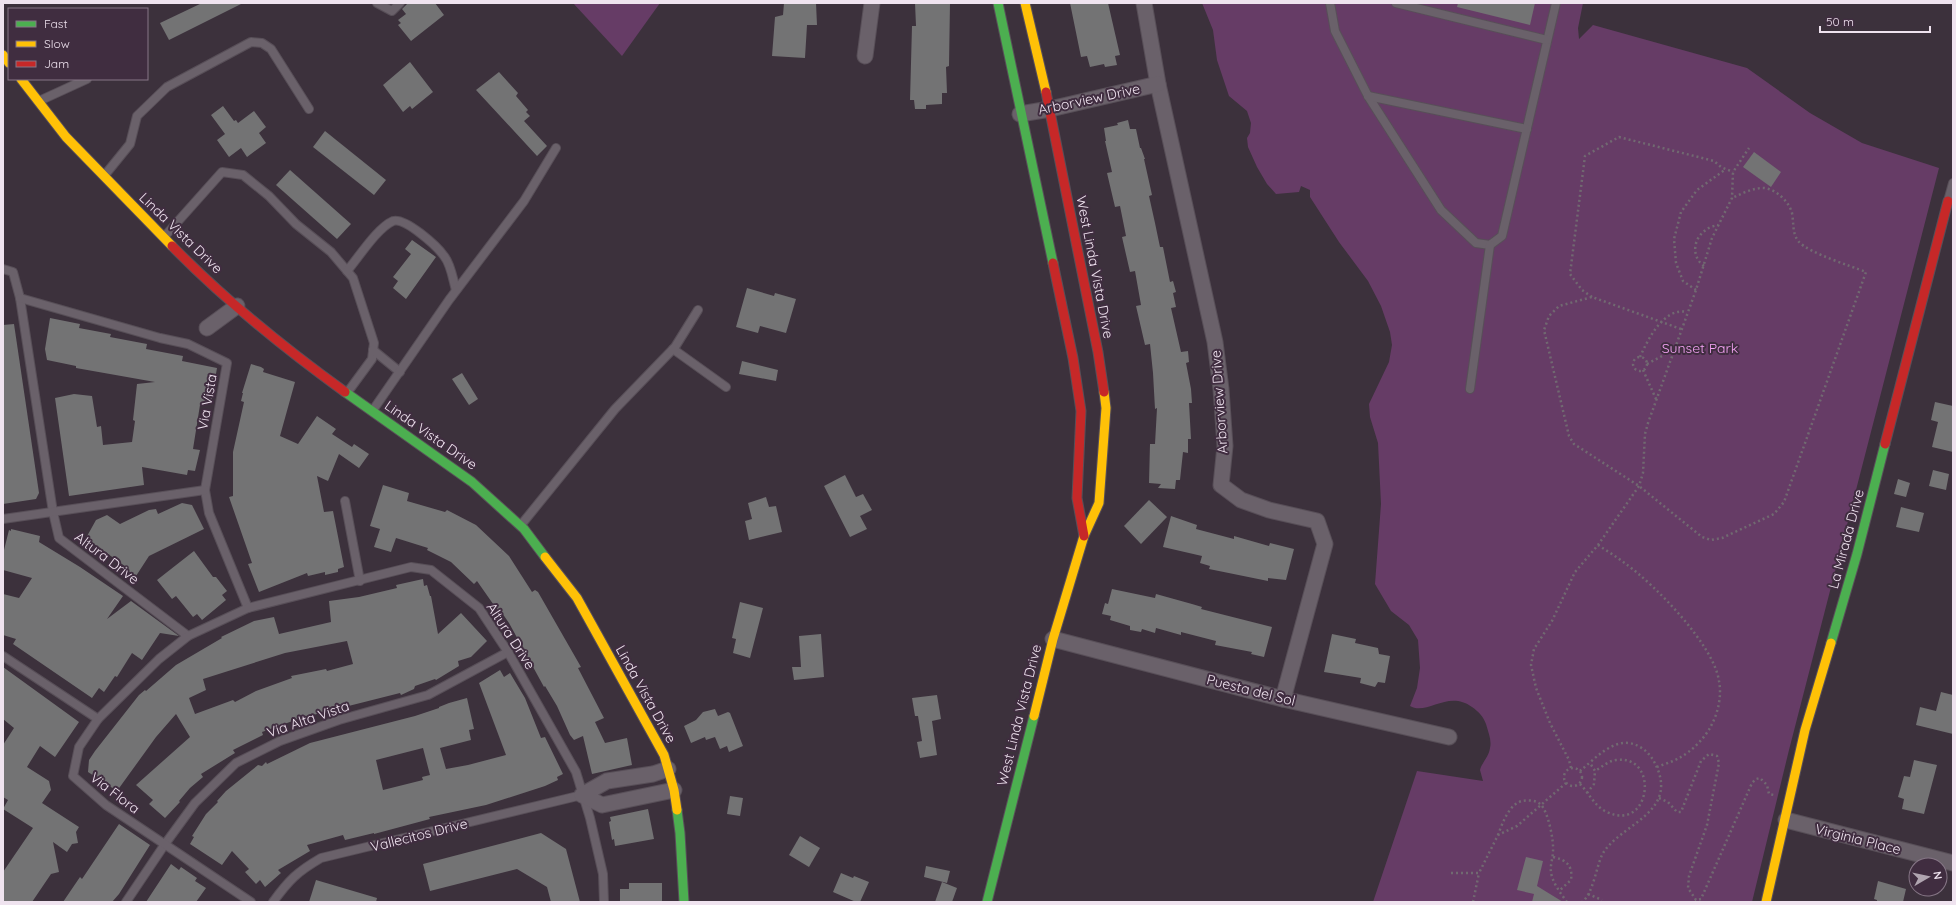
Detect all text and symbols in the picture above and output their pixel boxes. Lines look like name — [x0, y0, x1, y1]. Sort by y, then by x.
legend — [8, 8, 148, 80]
scale bar — [1820, 8, 1930, 34]
text: 50 m — [1826, 14, 1854, 29]
text: Fast — [44, 16, 68, 31]
text: Slow — [44, 36, 70, 51]
text: Jam — [44, 56, 69, 71]
street label: Arborview Drive — [1036, 79, 1142, 119]
street label: Linda Vista Drive — [136, 189, 226, 277]
street label: West Linda Vista Drive — [1072, 194, 1118, 340]
park label: Sunset Park — [1662, 339, 1738, 357]
street label: Arborview Drive — [1206, 349, 1232, 454]
street label: Via Vista — [193, 373, 221, 431]
street label: Linda Vista Drive — [381, 396, 481, 474]
street label: La Mirada Drive — [1824, 487, 1868, 591]
street label: Altura Drive — [71, 528, 143, 588]
street label: Altura Drive — [483, 599, 539, 673]
street label: Linda Vista Drive — [612, 642, 680, 746]
street label: West Linda Vista Drive — [993, 642, 1045, 788]
street label: Puesta del Sol — [1205, 670, 1297, 710]
street label: Via Alta Vista — [264, 696, 352, 742]
street label: Via Flora — [87, 768, 143, 818]
street label: Vallecitos Drive — [369, 814, 469, 856]
street label: Virginia Place — [1813, 820, 1903, 858]
north arrow — [1908, 857, 1948, 897]
text: N — [1930, 870, 1945, 881]

